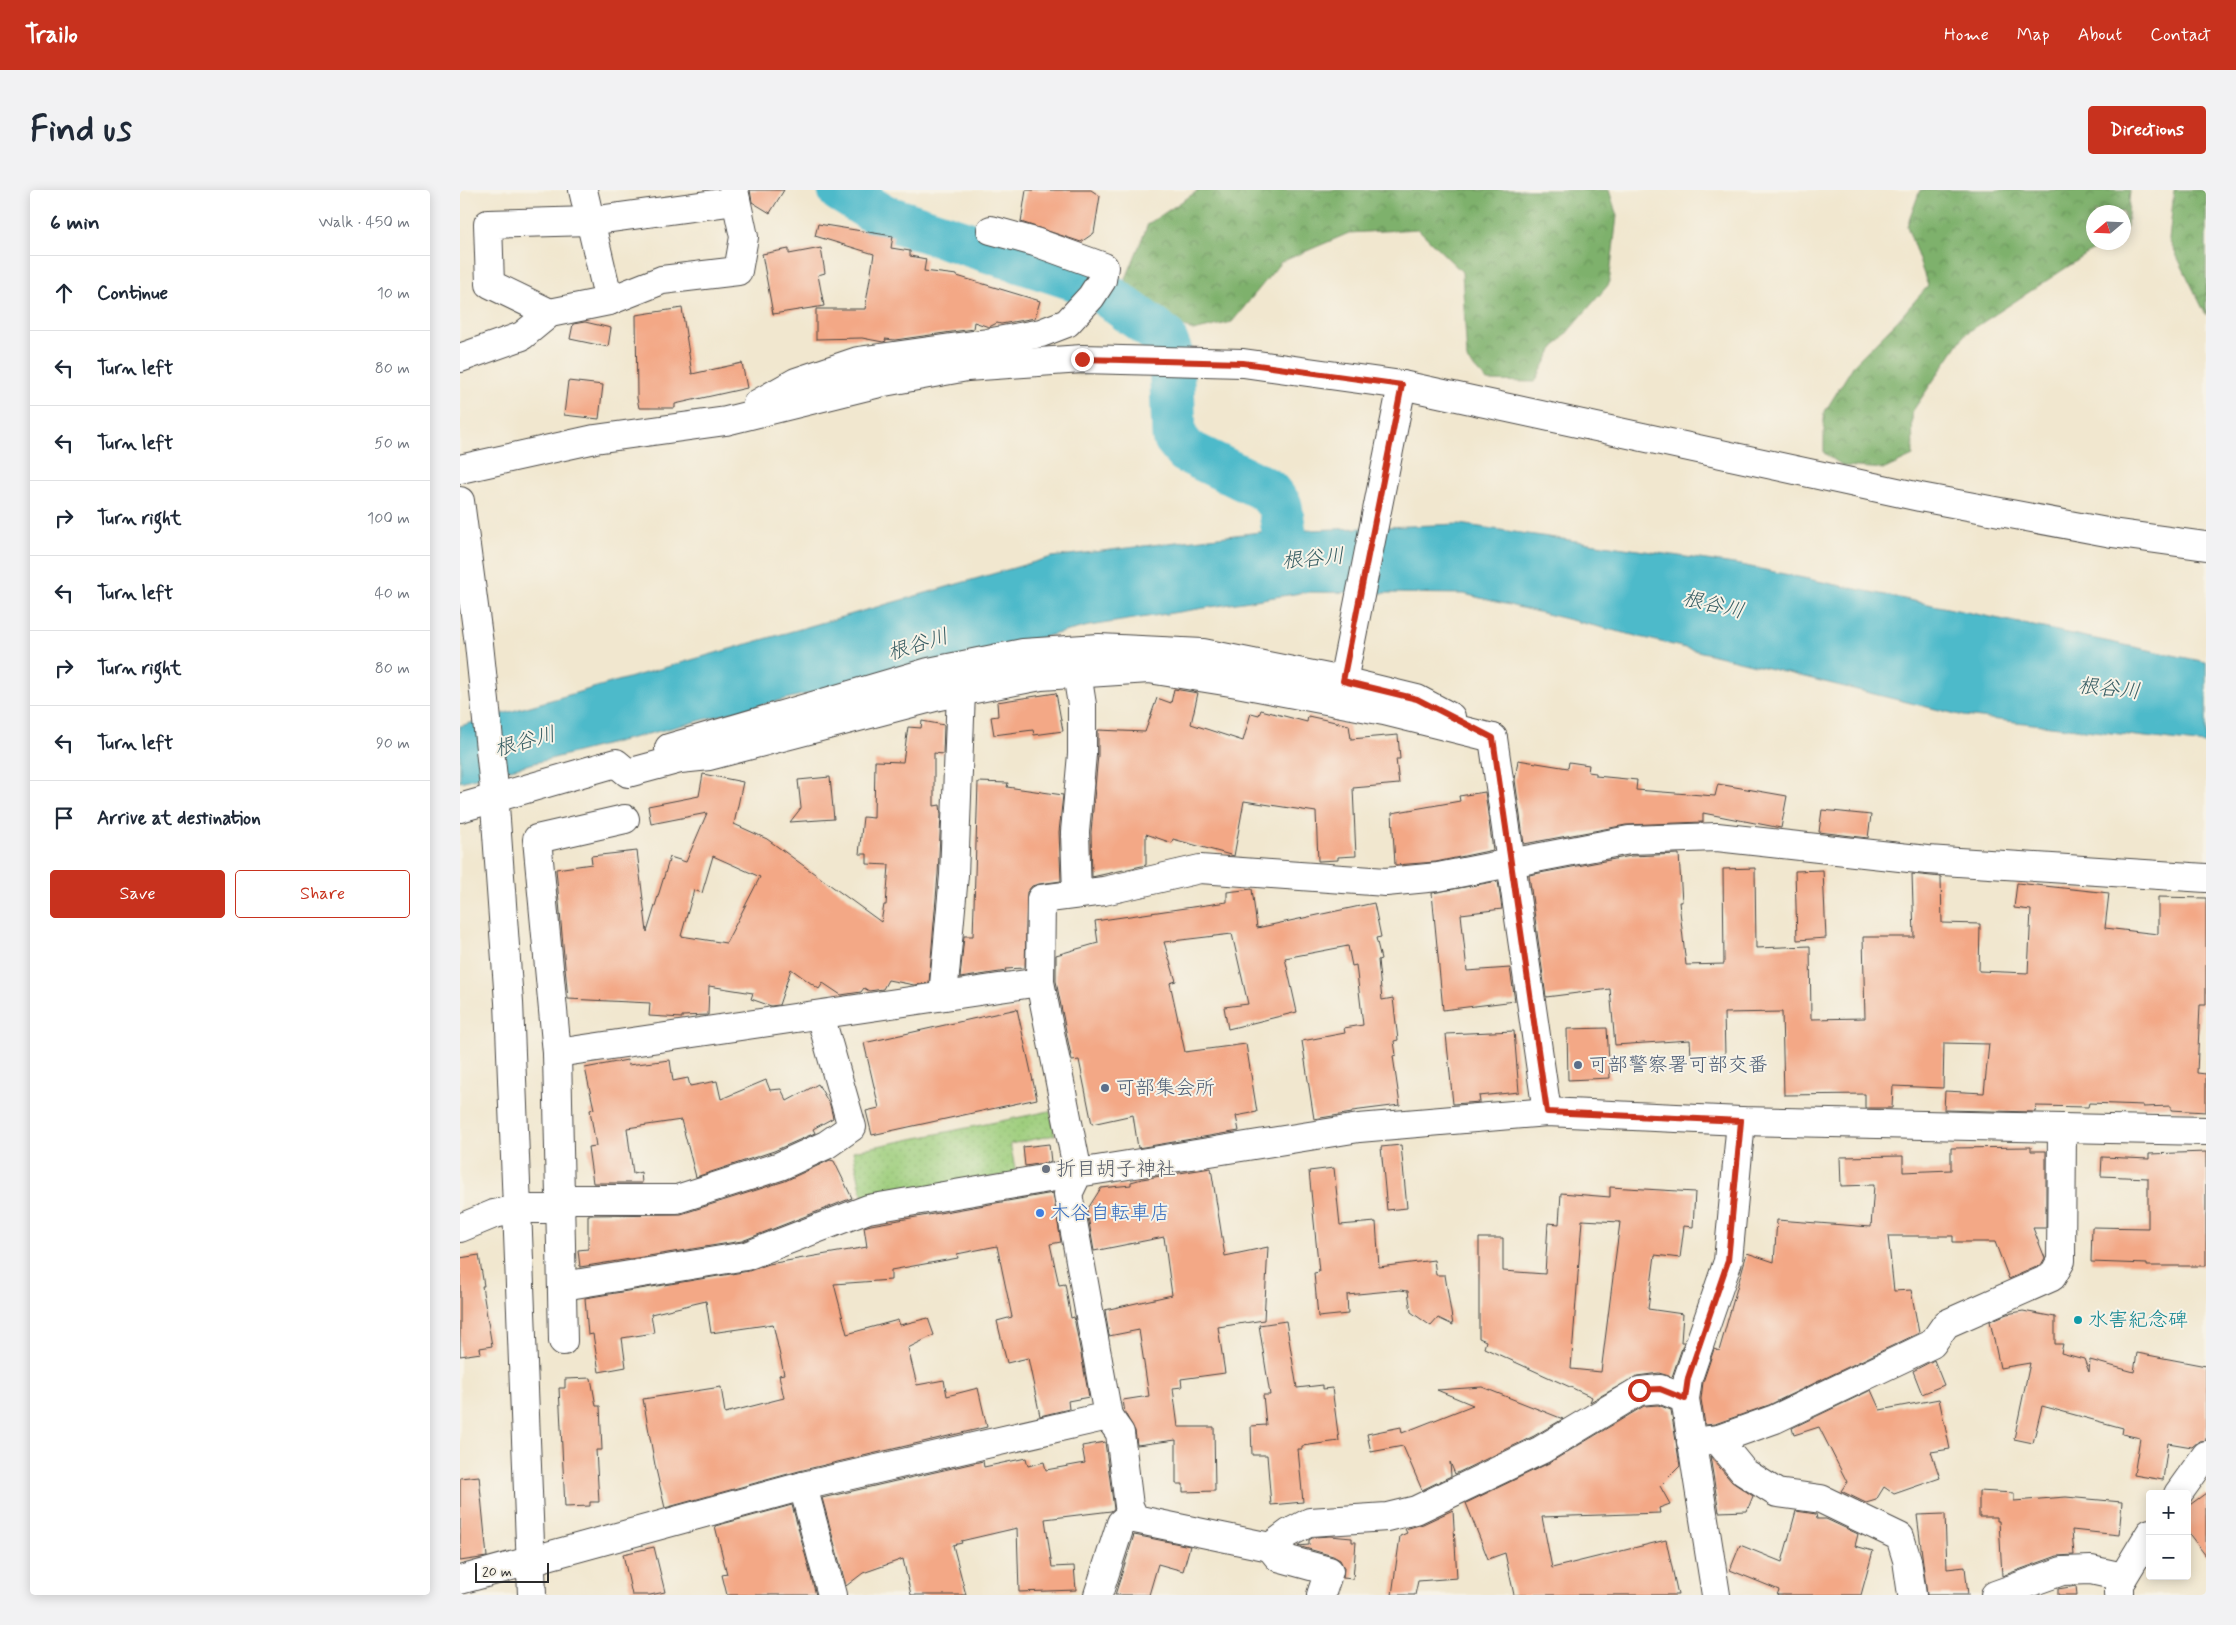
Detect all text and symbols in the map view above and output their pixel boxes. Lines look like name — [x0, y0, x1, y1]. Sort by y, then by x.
text: Trailo — [25, 20, 78, 51]
text: Home — [1944, 23, 1989, 47]
text: Map — [2017, 23, 2050, 47]
text: About — [2078, 23, 2122, 47]
text: Contact — [2150, 23, 2211, 47]
button: Directions — [2088, 106, 2206, 154]
text: Find us — [30, 107, 132, 153]
north arrow — [2086, 205, 2131, 250]
text: 6 min — [50, 209, 100, 237]
text: Walk · 450 m — [319, 212, 410, 233]
icon: ahead — [50, 279, 78, 307]
text: Continue — [97, 281, 168, 306]
text: 10 m — [377, 283, 410, 304]
route end — [1071, 348, 1094, 371]
icon: left — [50, 354, 78, 382]
text: Turn left — [97, 356, 173, 381]
text: 80 m — [375, 358, 410, 379]
icon: left — [50, 429, 78, 457]
text: Turn left — [97, 431, 173, 456]
text: 50 m — [374, 433, 410, 454]
icon: right — [50, 504, 78, 532]
text: Turn right — [97, 506, 181, 531]
text: 100 m — [367, 508, 410, 529]
water label: 根谷川 — [1280, 542, 1346, 576]
icon: left — [50, 579, 78, 607]
text: Turn left — [97, 581, 173, 606]
text: 40 m — [374, 583, 410, 604]
water label: 根谷川 — [1679, 584, 1747, 626]
water label: 根谷川 — [884, 622, 952, 668]
icon: right — [50, 654, 78, 682]
text: Turn right — [97, 656, 181, 681]
text: 80 m — [375, 658, 410, 679]
water label: 根谷川 — [2076, 672, 2142, 706]
water label: 根谷川 — [491, 720, 559, 764]
icon: left — [50, 729, 78, 757]
text: Turn left — [97, 731, 173, 756]
text: 90 m — [376, 733, 410, 754]
icon: arrive — [50, 804, 78, 832]
text: Arrive at destination — [97, 806, 261, 831]
button: Save — [50, 870, 225, 918]
button: Share — [235, 870, 410, 918]
place label: 可部警察署可部交番 — [1588, 1052, 1768, 1079]
marker: 可部警察署可部交番 — [1572, 1059, 1584, 1071]
place label: 可部集会所 — [1115, 1075, 1215, 1102]
marker: 可部集会所 — [1099, 1082, 1111, 1094]
place label: 折目胡子神社 — [1056, 1156, 1176, 1183]
marker: 折目胡子神社 — [1040, 1163, 1052, 1175]
place label: 木谷自転車店 — [1050, 1200, 1170, 1227]
marker: 木谷自転車店 — [1034, 1207, 1046, 1219]
place label: 水害紀念碑 — [2088, 1307, 2188, 1334]
marker: 水害紀念碑 — [2072, 1314, 2084, 1326]
route start — [1628, 1379, 1651, 1402]
map controls — [2146, 1490, 2191, 1580]
button: + — [2146, 1490, 2191, 1535]
button: − — [2146, 1535, 2191, 1580]
scale bar — [475, 1560, 549, 1583]
text: 20 m — [482, 1563, 512, 1581]

